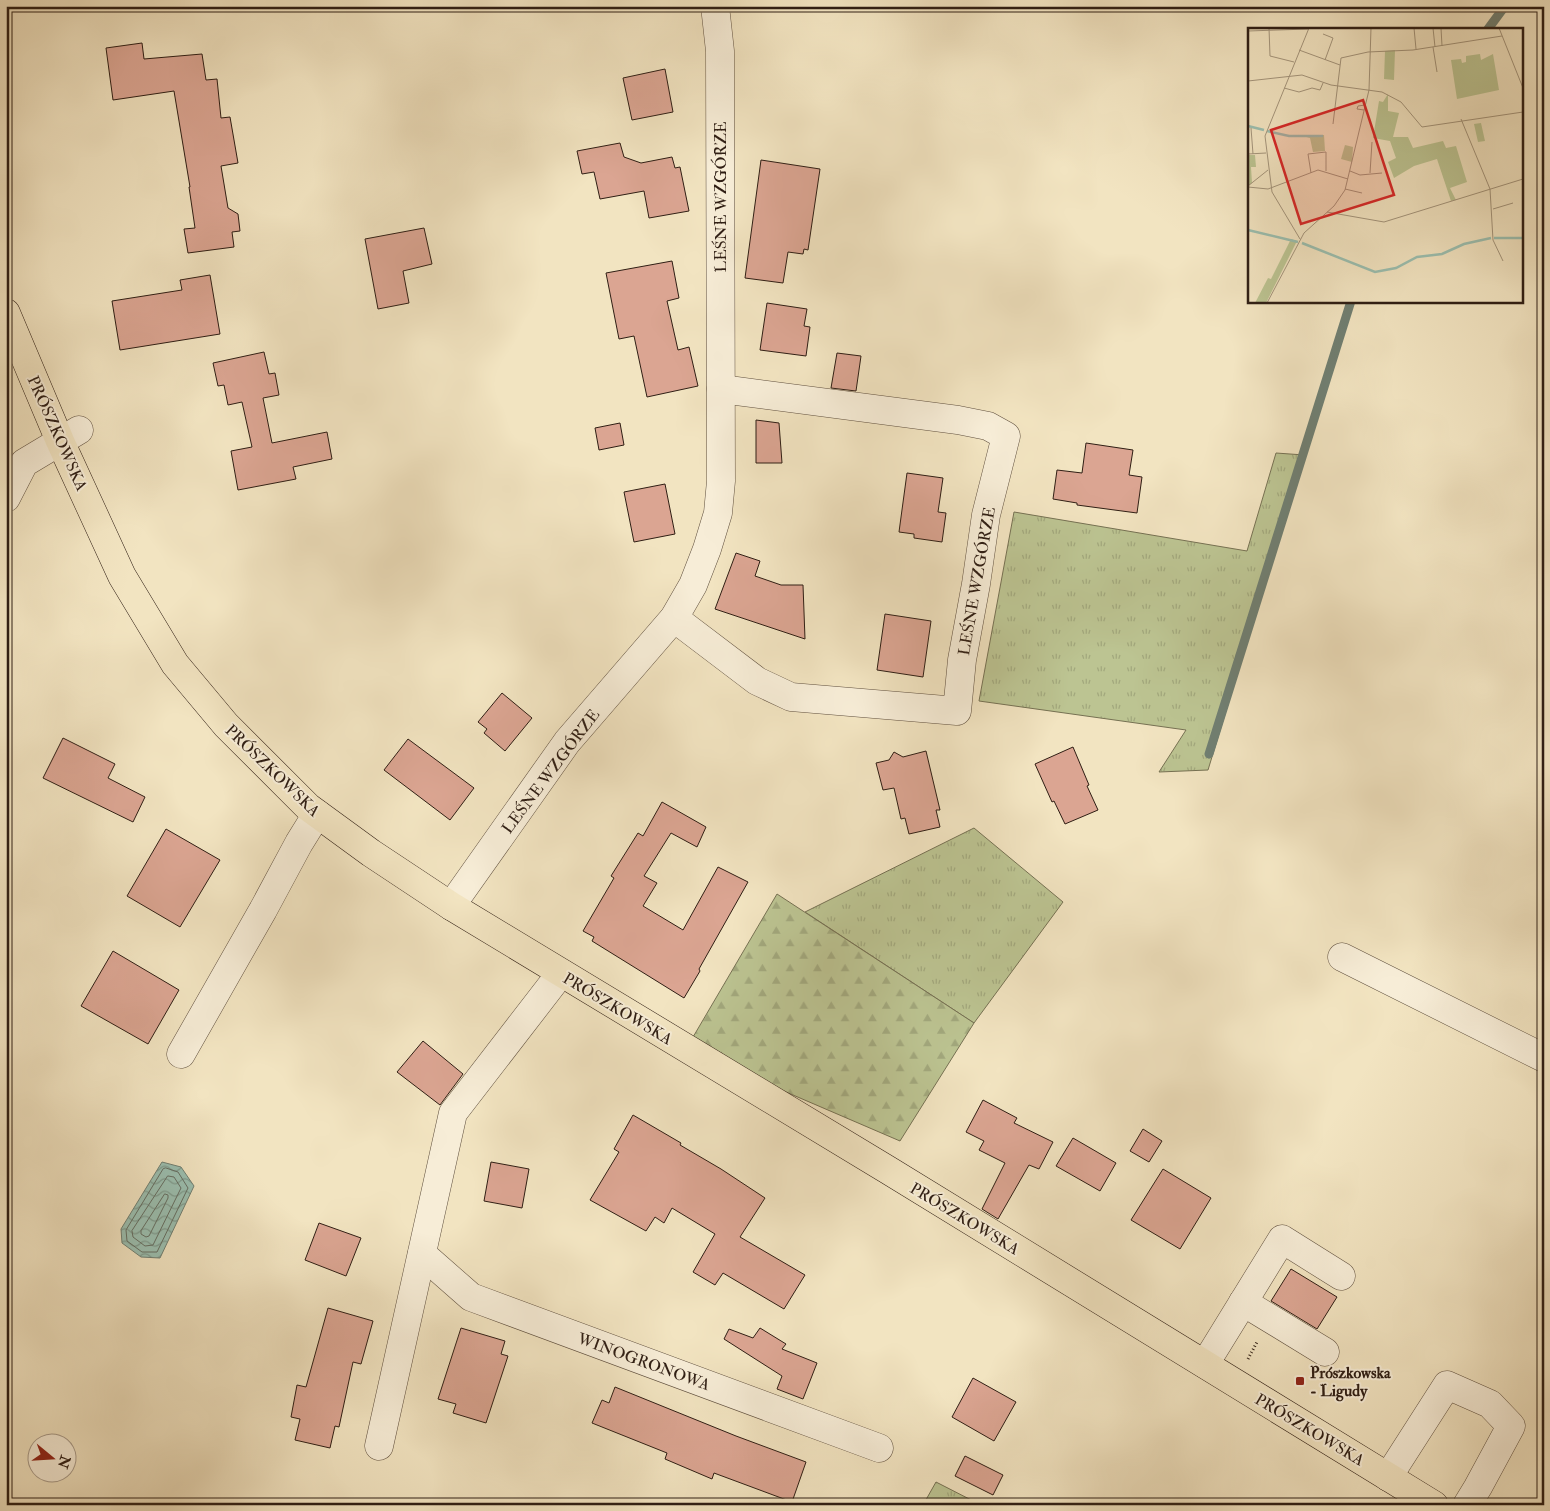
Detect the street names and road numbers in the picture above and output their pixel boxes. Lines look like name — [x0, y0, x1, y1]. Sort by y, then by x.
street label: LEŚNE WZGÓRZE — [710, 122, 731, 272]
street label: PRÓSZKOWSKA — [23, 372, 92, 494]
street label: LEŚNE WZGÓRZE — [953, 505, 1000, 657]
street label: LEŚNE WZGÓRZE — [497, 705, 604, 838]
street label: PRÓSZKOWSKA — [221, 720, 325, 821]
street label: PRÓSZKOWSKA — [559, 967, 676, 1049]
street label: PRÓSZKOWSKA — [906, 1177, 1023, 1259]
street label: WINOGRONOWA — [574, 1328, 713, 1395]
street label: PRÓSZKOWSKA — [1251, 1388, 1368, 1470]

